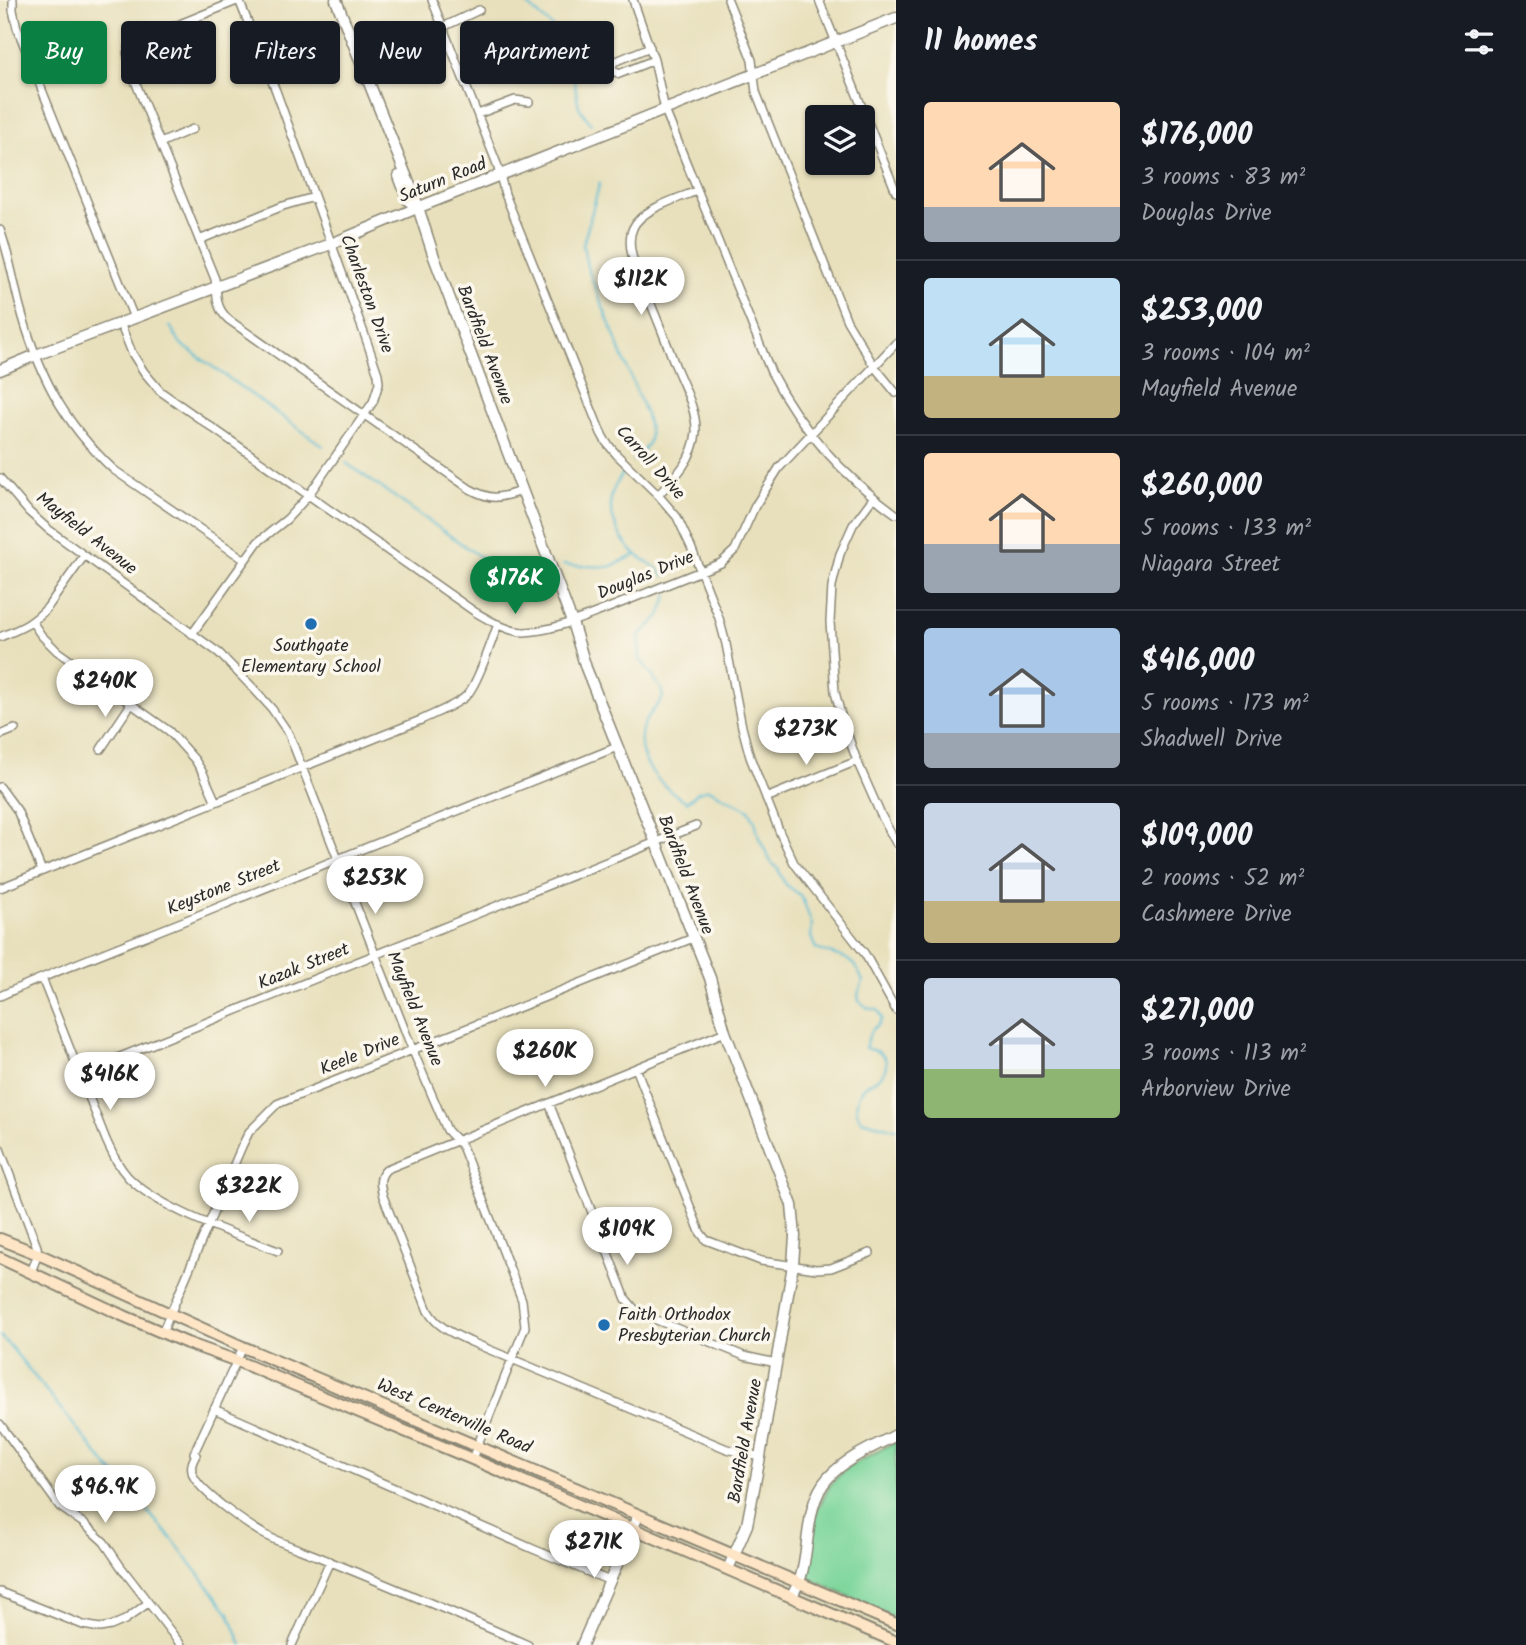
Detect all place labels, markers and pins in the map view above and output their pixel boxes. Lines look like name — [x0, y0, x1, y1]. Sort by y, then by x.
pin: $112K — [592, 258, 690, 317]
pin: $176K — [466, 556, 564, 616]
marker: Southgate Elementary School — [303, 616, 319, 632]
place label: Southgate Elementary School — [241, 632, 382, 682]
pin: $240K — [56, 660, 154, 719]
pin: $273K — [757, 708, 855, 767]
pin: $253K — [326, 856, 424, 916]
pin: $260K — [496, 1030, 594, 1089]
pin: $416K — [61, 1052, 159, 1112]
pin: $322K — [200, 1164, 298, 1224]
pin: $109K — [578, 1208, 676, 1267]
place label: Faith Orthodox Presbyterian Church — [618, 1301, 771, 1351]
marker: Faith Orthodox Presbyterian Church — [596, 1317, 612, 1333]
pin: $96.9K — [48, 1466, 162, 1525]
pin: $271K — [545, 1520, 643, 1580]

